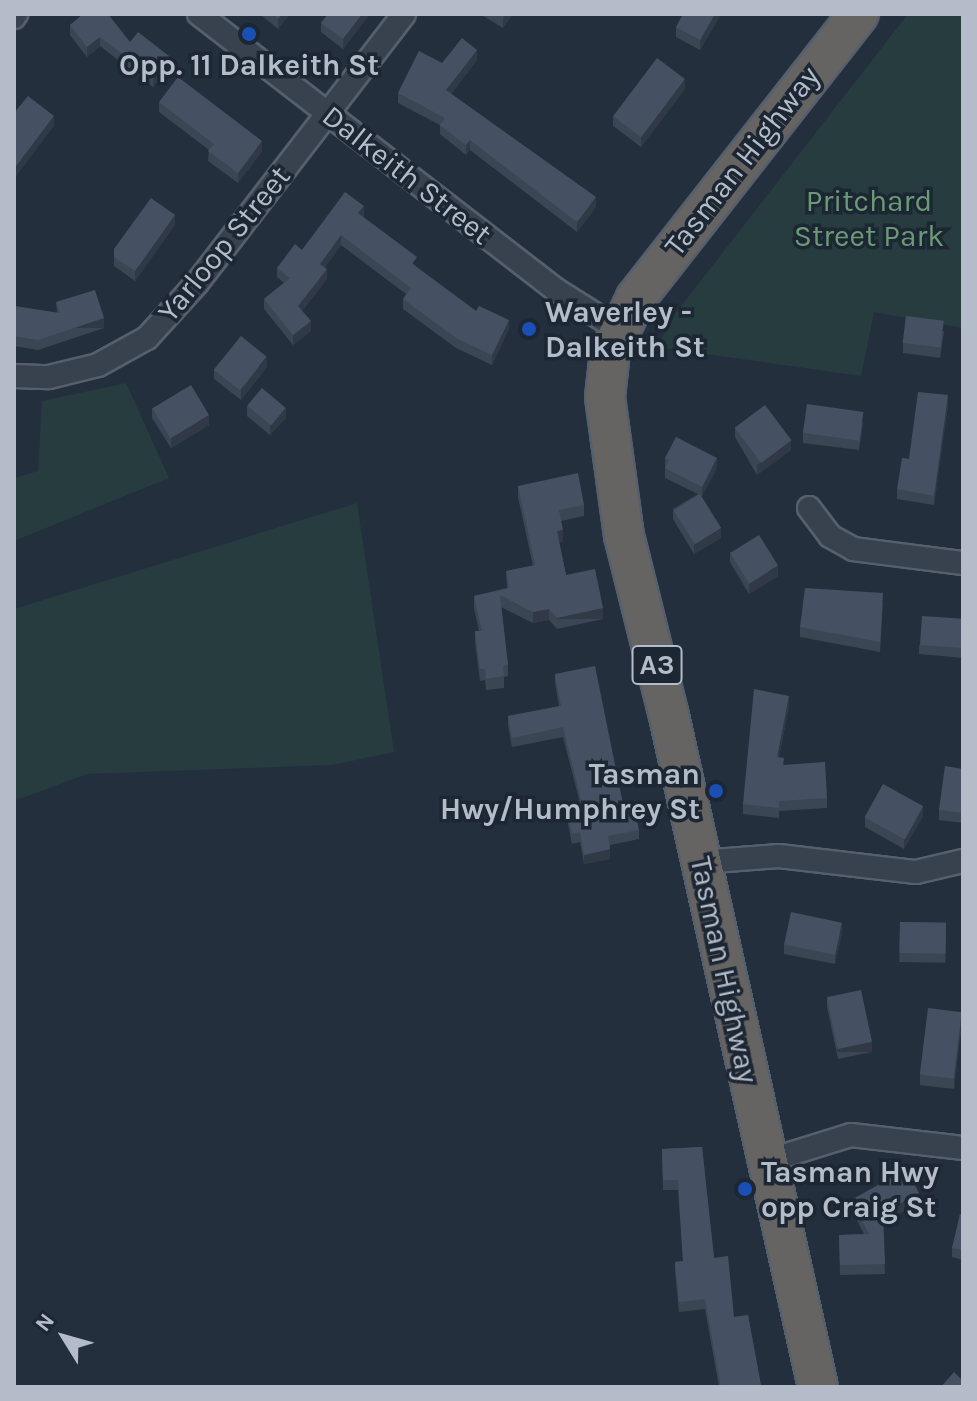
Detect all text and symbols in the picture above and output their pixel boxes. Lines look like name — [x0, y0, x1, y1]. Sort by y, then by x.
marker: Opp. 11 Dalkeith St — [240, 25, 258, 43]
place label: Opp. 11 Dalkeith St — [119, 47, 379, 83]
street label: Tasman Highway — [657, 59, 827, 263]
street label: Dalkeith Street — [315, 98, 499, 252]
street label: Yarloop Street — [150, 159, 298, 329]
park label: Pritchard Street Park — [794, 183, 944, 254]
place label: Waverley - Dalkeith St — [545, 294, 705, 364]
marker: Waverley - Dalkeith St — [520, 320, 538, 338]
road number: A3 — [631, 641, 683, 689]
place label: Tasman Hwy/Humphrey St — [440, 756, 700, 826]
marker: Tasman Hwy/Humphrey St — [707, 782, 725, 800]
street label: Tasman Highway — [682, 853, 766, 1087]
place label: Tasman Hwy opp Craig St — [761, 1154, 939, 1224]
marker: Tasman Hwy opp Craig St — [736, 1180, 754, 1198]
north arrow — [24, 1297, 104, 1377]
text: N — [30, 1308, 60, 1337]

